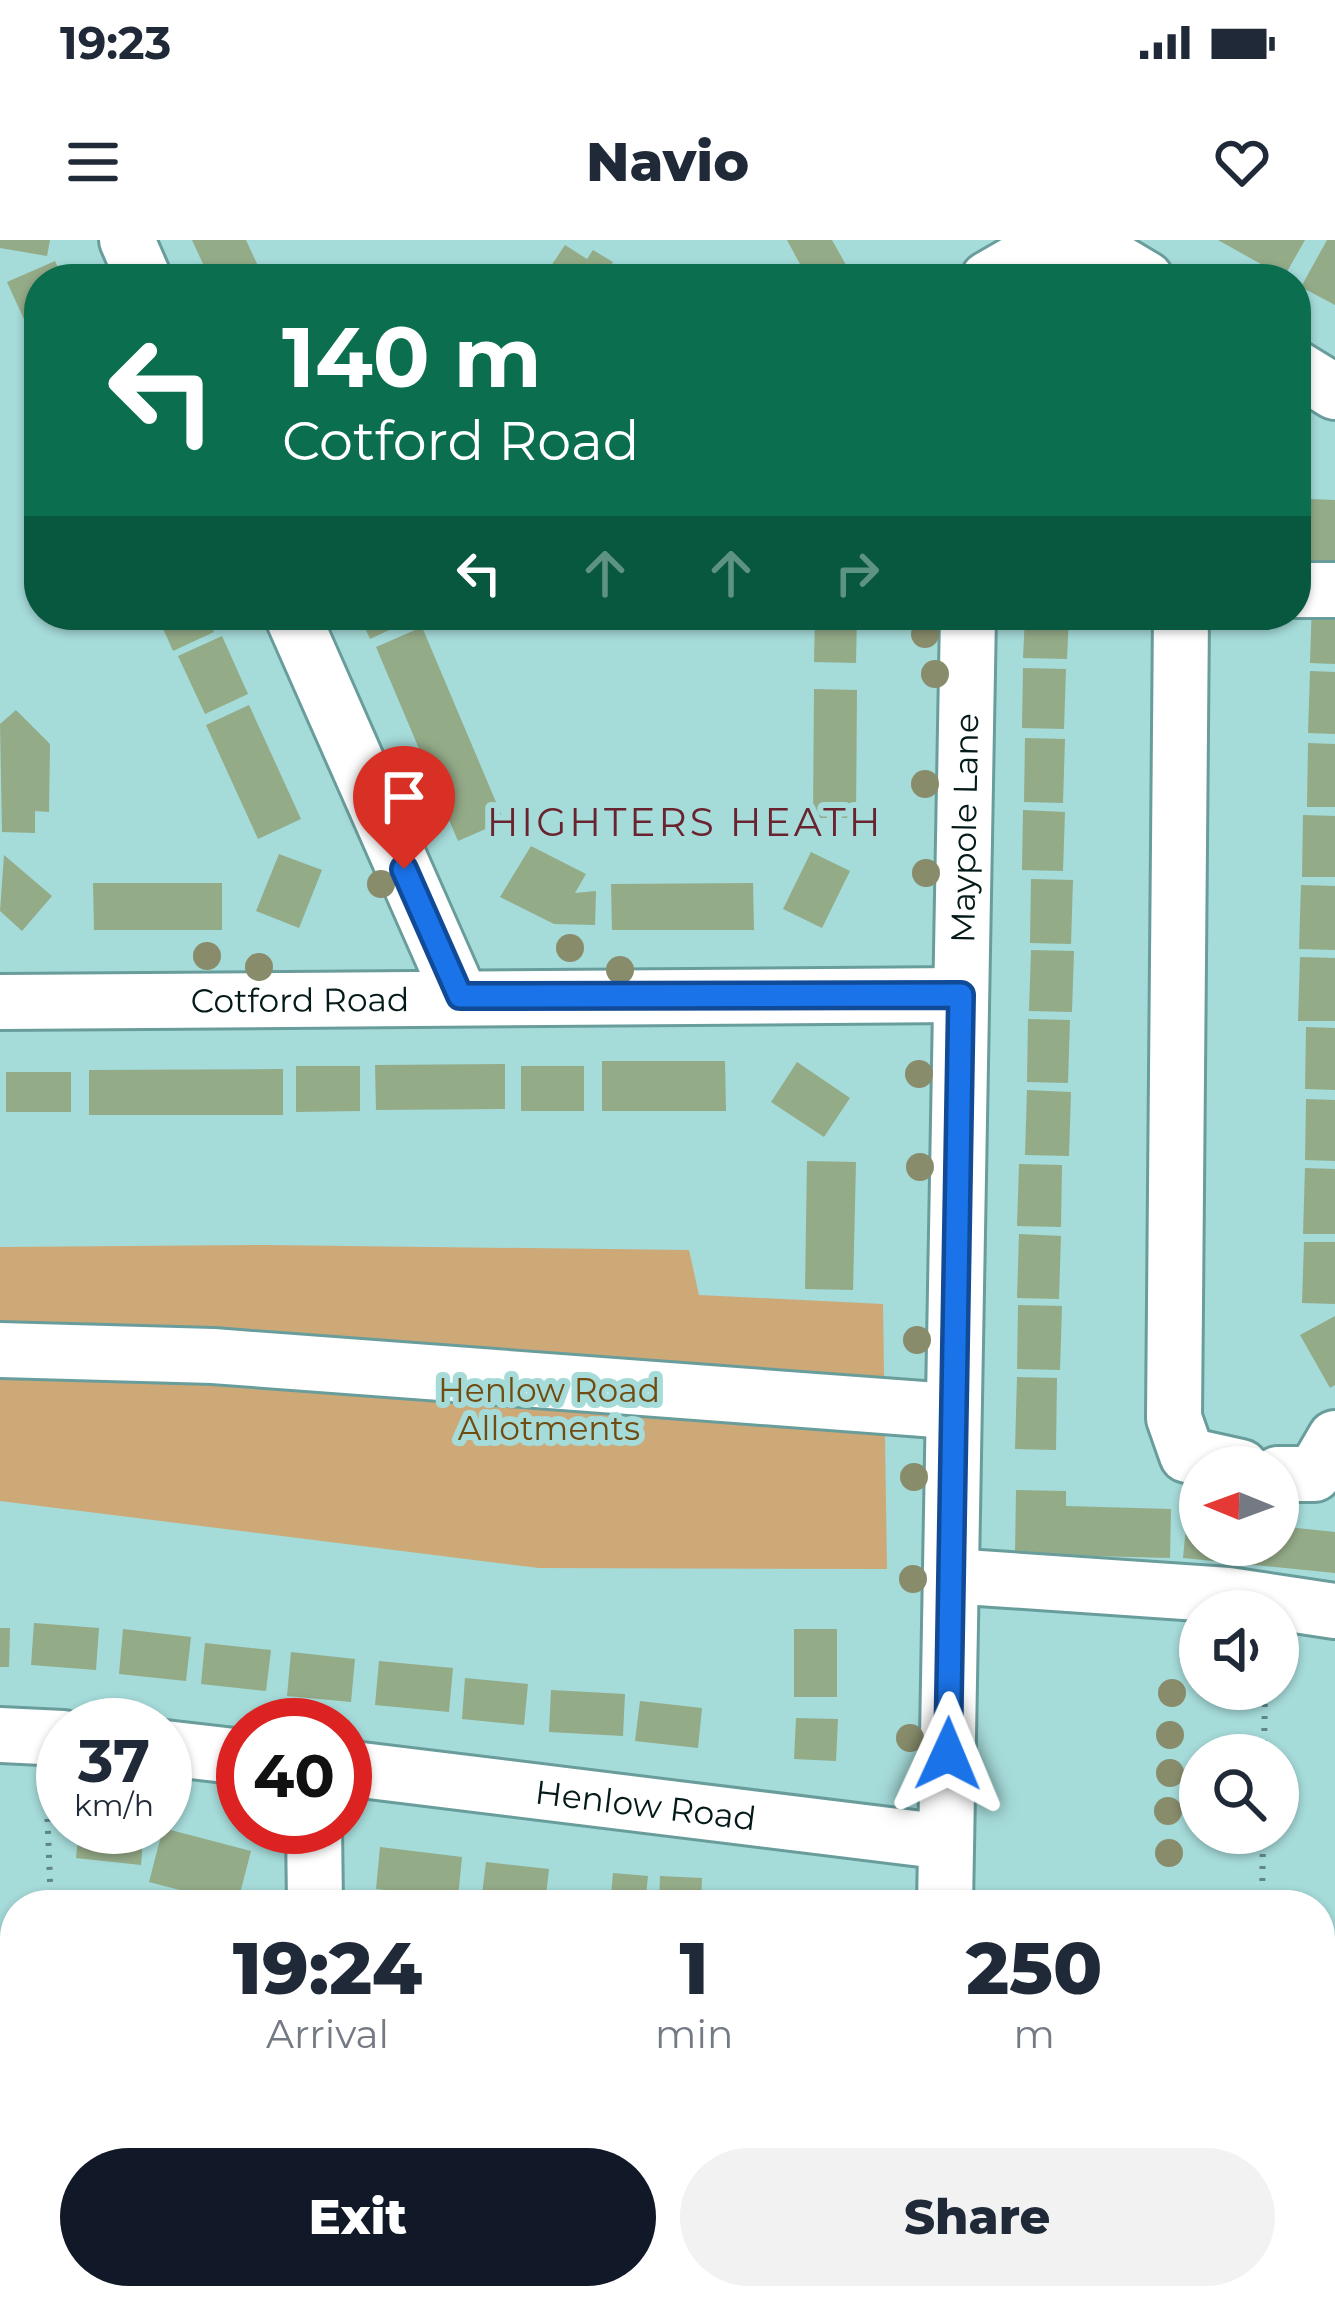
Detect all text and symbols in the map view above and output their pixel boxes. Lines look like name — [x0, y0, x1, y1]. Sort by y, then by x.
text: 19:23 — [60, 15, 171, 70]
icon: menu — [60, 129, 126, 195]
text: Navio — [586, 129, 749, 195]
icon: heart — [1209, 129, 1275, 195]
text: 140 m — [282, 306, 542, 408]
icon: left — [84, 312, 240, 468]
text: Cotford Road — [282, 408, 639, 474]
icon: left — [446, 540, 512, 606]
icon: ahead — [572, 540, 638, 606]
icon: ahead — [698, 540, 764, 606]
icon: right — [824, 540, 890, 606]
street label: Maypole Lane — [942, 713, 986, 944]
pin — [353, 746, 455, 869]
icon: arrive — [371, 764, 437, 830]
district label: HIGHTERS HEATH — [487, 798, 883, 846]
street label: Cotford Road — [191, 979, 409, 1021]
park label: Henlow Road Allotments — [438, 1370, 660, 1448]
north arrow — [1179, 1446, 1299, 1566]
map controls — [1179, 1446, 1299, 1854]
button: sound — [1179, 1590, 1299, 1710]
position arrow — [885, 1691, 1011, 1817]
speed limit sign: 40 — [216, 1698, 372, 1854]
text: 37 — [78, 1724, 150, 1797]
button: search — [1179, 1734, 1299, 1854]
street label: Henlow Road — [533, 1772, 758, 1838]
text: km/h — [74, 1787, 154, 1824]
text: 19:24 — [233, 1924, 422, 2012]
text: 1 — [680, 1924, 709, 2012]
text: 250 — [966, 1924, 1102, 2012]
text: Arrival — [266, 2010, 389, 2058]
text: min — [655, 2010, 733, 2058]
text: m — [1013, 2010, 1055, 2058]
button: Exit — [60, 2148, 656, 2286]
button: Share — [680, 2148, 1275, 2286]

